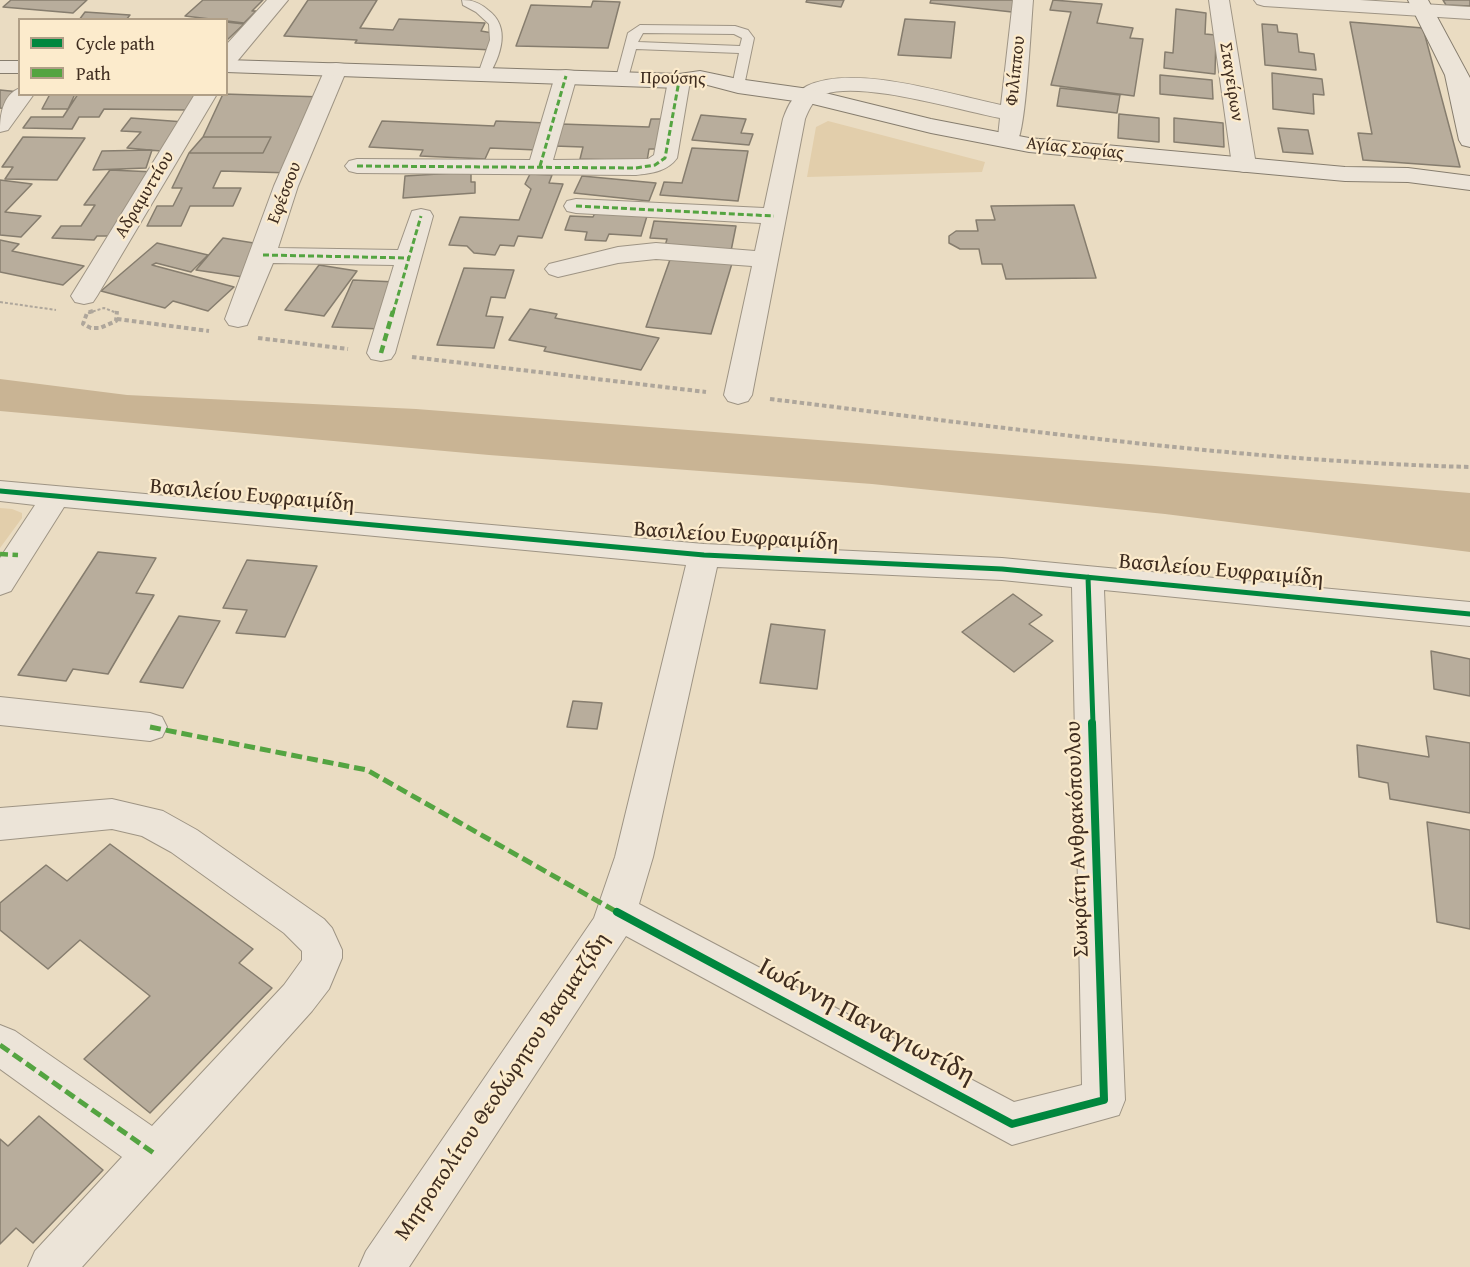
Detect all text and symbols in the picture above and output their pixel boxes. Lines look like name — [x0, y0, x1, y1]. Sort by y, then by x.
legend — [18, 18, 228, 96]
text: Cycle path — [76, 30, 155, 57]
street label: Φιλίππου — [1002, 35, 1030, 107]
street label: Σταγείρων — [1214, 41, 1248, 123]
text: Path — [76, 60, 111, 87]
street label: Προύσης — [640, 68, 706, 90]
street label: Αγίας Σοφίας — [1025, 133, 1125, 165]
street label: Αδραμυττίου — [111, 148, 179, 242]
street label: Εφέσσου — [263, 159, 307, 227]
street label: Βασιλείου Ευφραιμίδη — [149, 474, 355, 518]
street label: Βασιλείου Ευφραιμίδη — [633, 517, 839, 557]
street label: Βασιλείου Ευφραιμίδη — [1118, 549, 1324, 593]
street label: Σωκράτη Ανθρακόπουλου — [1061, 720, 1095, 958]
street label: Μητροπολίτου Θεοδώρητου Βασματζίδη — [390, 928, 616, 1246]
street label: Ιωάννη Παναγιωτίδη — [752, 951, 980, 1093]

